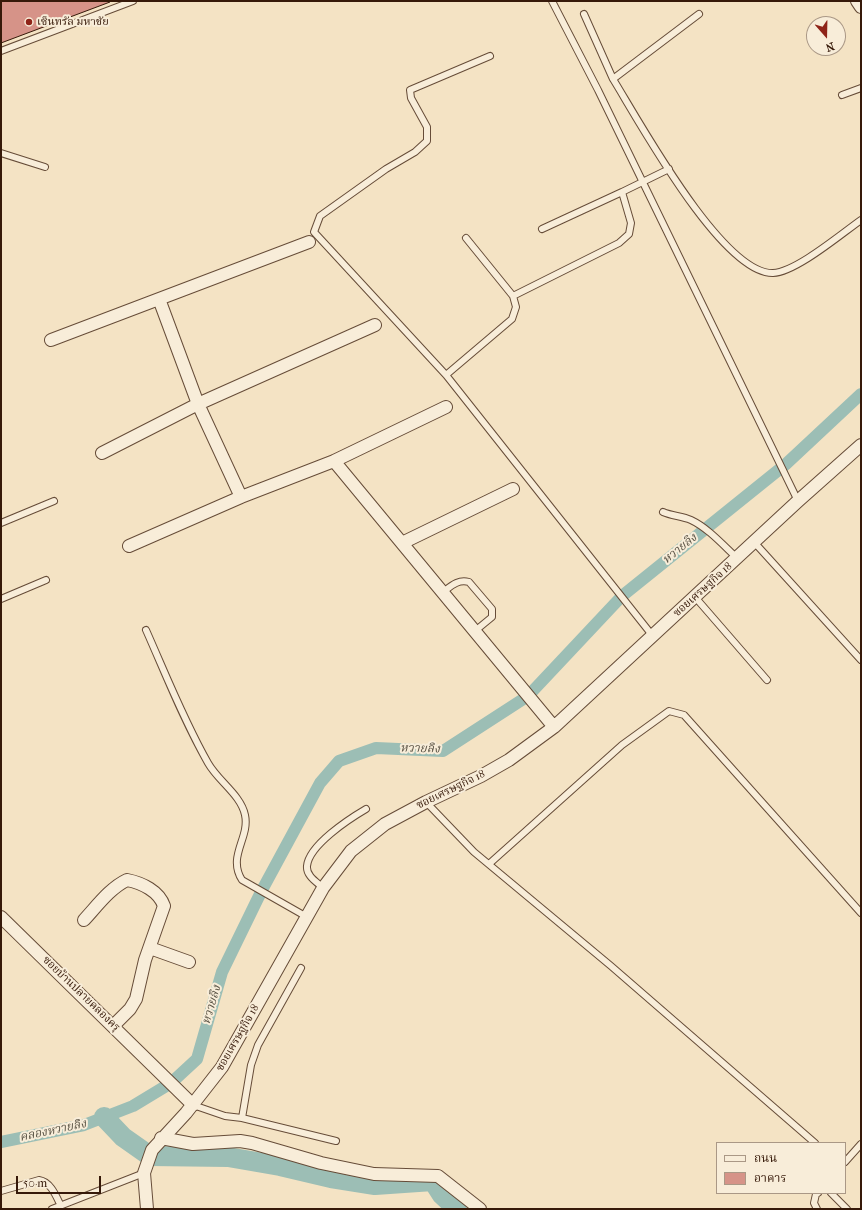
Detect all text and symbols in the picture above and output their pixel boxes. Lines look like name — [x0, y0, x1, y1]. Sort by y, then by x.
place label: เซ็นทรัล มหาชัย — [37, 15, 109, 29]
north arrow — [806, 16, 846, 56]
marker: เซ็นทรัล มหาชัย — [24, 17, 34, 27]
text: N — [824, 39, 836, 54]
water label: หวายลิง — [660, 531, 700, 567]
street label: ซอยเศรษฐกิจ 18 — [671, 560, 735, 620]
water label: หวายลิง — [400, 741, 440, 757]
street label: ซอยเศรษฐกิจ 18 — [414, 768, 488, 812]
street label: ซอยบ้านปลายคลองครุ — [39, 954, 123, 1034]
water label: หวายลิง — [200, 984, 224, 1026]
street label: ซอยเศรษฐกิจ 18 — [214, 1002, 262, 1074]
water label: คลองหวายลิง — [18, 1117, 88, 1145]
legend — [716, 1142, 846, 1194]
text: ถนน — [754, 1151, 777, 1165]
scale bar — [18, 1168, 103, 1194]
text: อาคาร — [754, 1171, 786, 1185]
text: 50 m — [23, 1176, 47, 1190]

